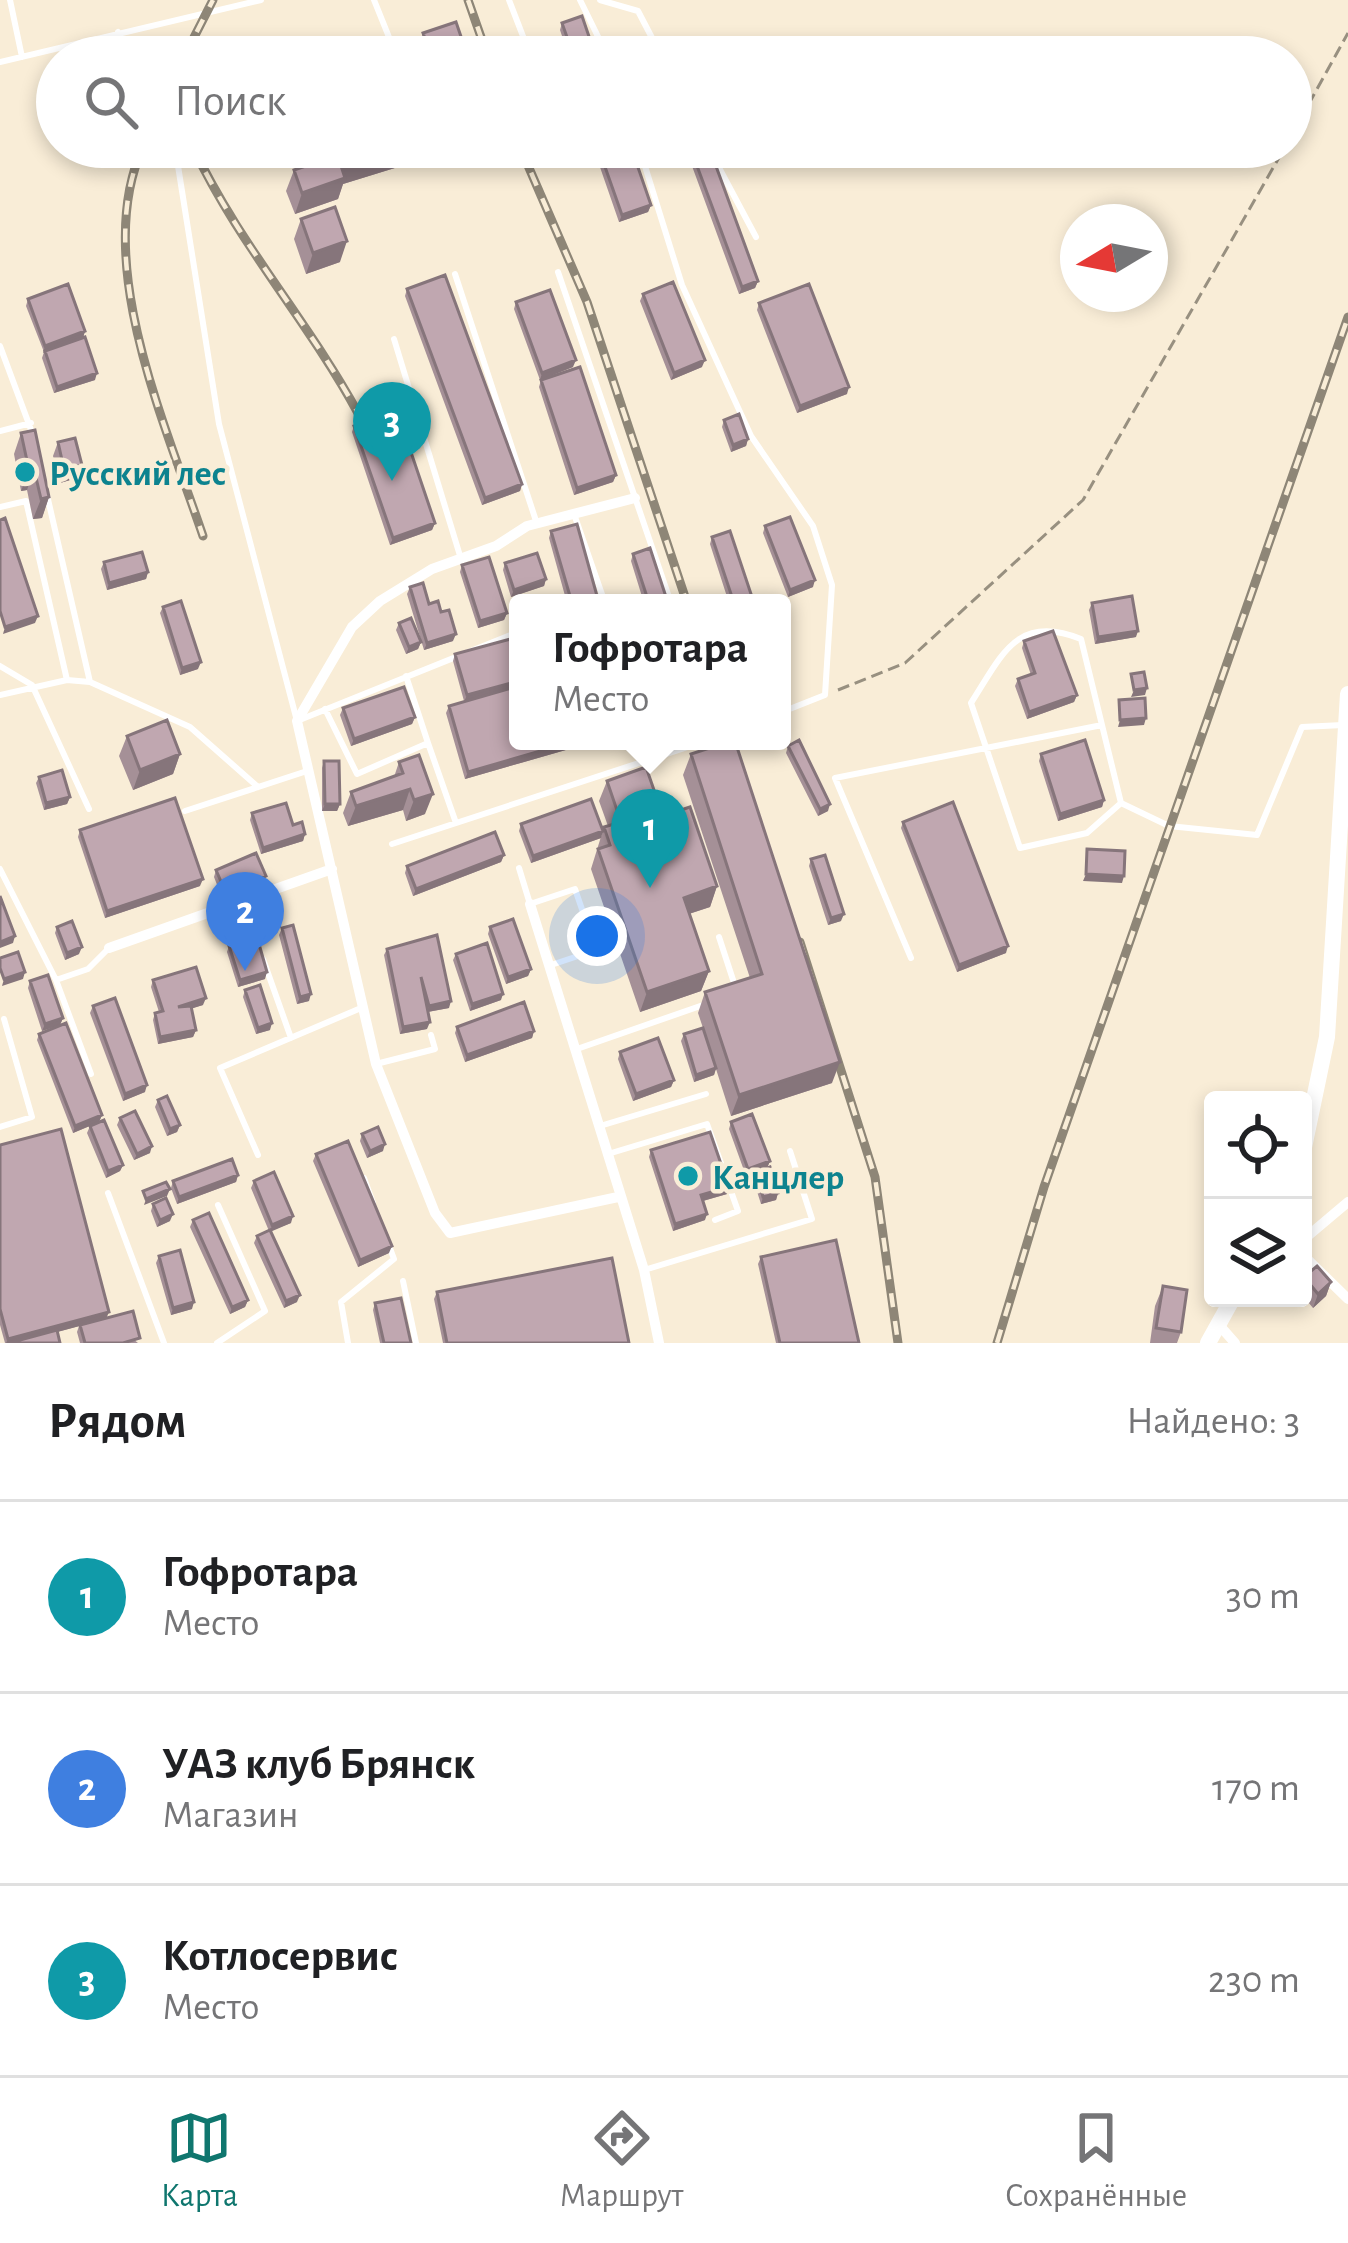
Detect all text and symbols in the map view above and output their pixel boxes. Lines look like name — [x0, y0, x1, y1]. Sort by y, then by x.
search box — [36, 36, 1312, 168]
icon: search — [78, 69, 144, 135]
text: Поиск — [174, 79, 286, 124]
north arrow — [1060, 204, 1168, 312]
pin: 3 — [353, 382, 431, 481]
place label: Русский лес — [49, 456, 226, 492]
marker: Русский лес — [12, 459, 38, 485]
popup — [509, 594, 791, 750]
text: Гофротара — [552, 626, 748, 671]
text: Место — [552, 680, 649, 719]
pin: 1 — [611, 789, 689, 888]
pin: 2 — [206, 872, 284, 971]
your location — [567, 906, 627, 966]
map controls — [1204, 1091, 1312, 1307]
button: locate — [1204, 1091, 1312, 1199]
place label: Канцлер — [712, 1160, 844, 1196]
marker: Канцлер — [675, 1163, 701, 1189]
button: layers — [1204, 1199, 1312, 1307]
text: Рядом — [48, 1396, 187, 1447]
text: Найдено: 3 — [1126, 1402, 1300, 1441]
text: Гофротара — [162, 1550, 358, 1595]
text: 1 — [80, 1577, 94, 1616]
text: 30 m — [1226, 1577, 1300, 1616]
text: Место — [162, 1604, 259, 1643]
text: УАЗ клуб Брянск — [162, 1742, 475, 1787]
text: 2 — [78, 1769, 96, 1808]
text: 170 m — [1212, 1769, 1300, 1808]
text: Магазин — [162, 1796, 299, 1835]
text: Котлосервис — [162, 1934, 398, 1979]
text: 3 — [79, 1961, 95, 2000]
text: 230 m — [1208, 1961, 1300, 2000]
text: Место — [162, 1988, 259, 2027]
tab: Карта — [161, 2105, 238, 2217]
tab: Маршрут — [560, 2105, 683, 2217]
tab: Сохранённые — [1005, 2105, 1187, 2217]

